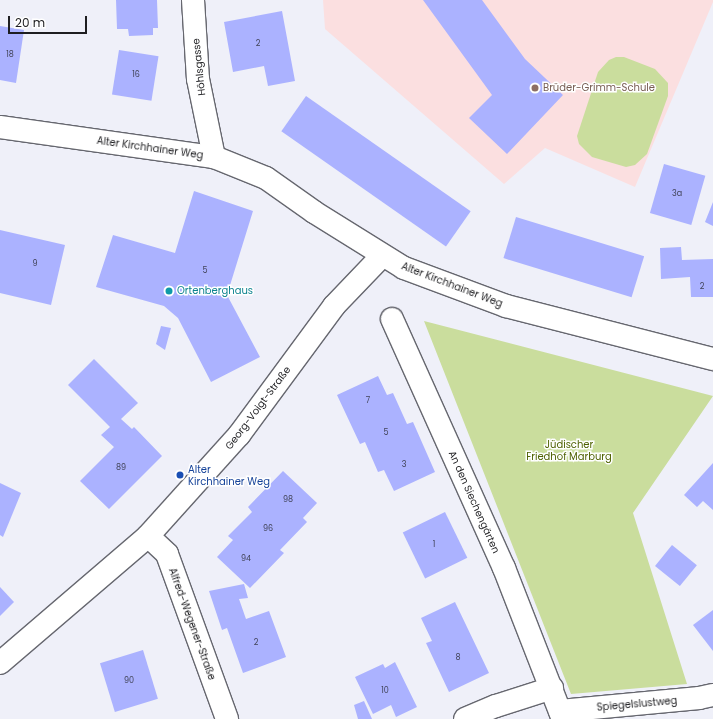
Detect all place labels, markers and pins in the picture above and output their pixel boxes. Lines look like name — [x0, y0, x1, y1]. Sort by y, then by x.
place label: Brüder-Grimm-Schule — [543, 82, 655, 94]
marker: Brüder-Grimm-Schule — [530, 83, 540, 93]
place label: Ortenberghaus — [177, 285, 253, 297]
marker: Ortenberghaus — [164, 286, 174, 296]
place label: Alter Kirchhainer Weg — [188, 463, 270, 486]
marker: Alter Kirchhainer Weg — [175, 470, 185, 480]

